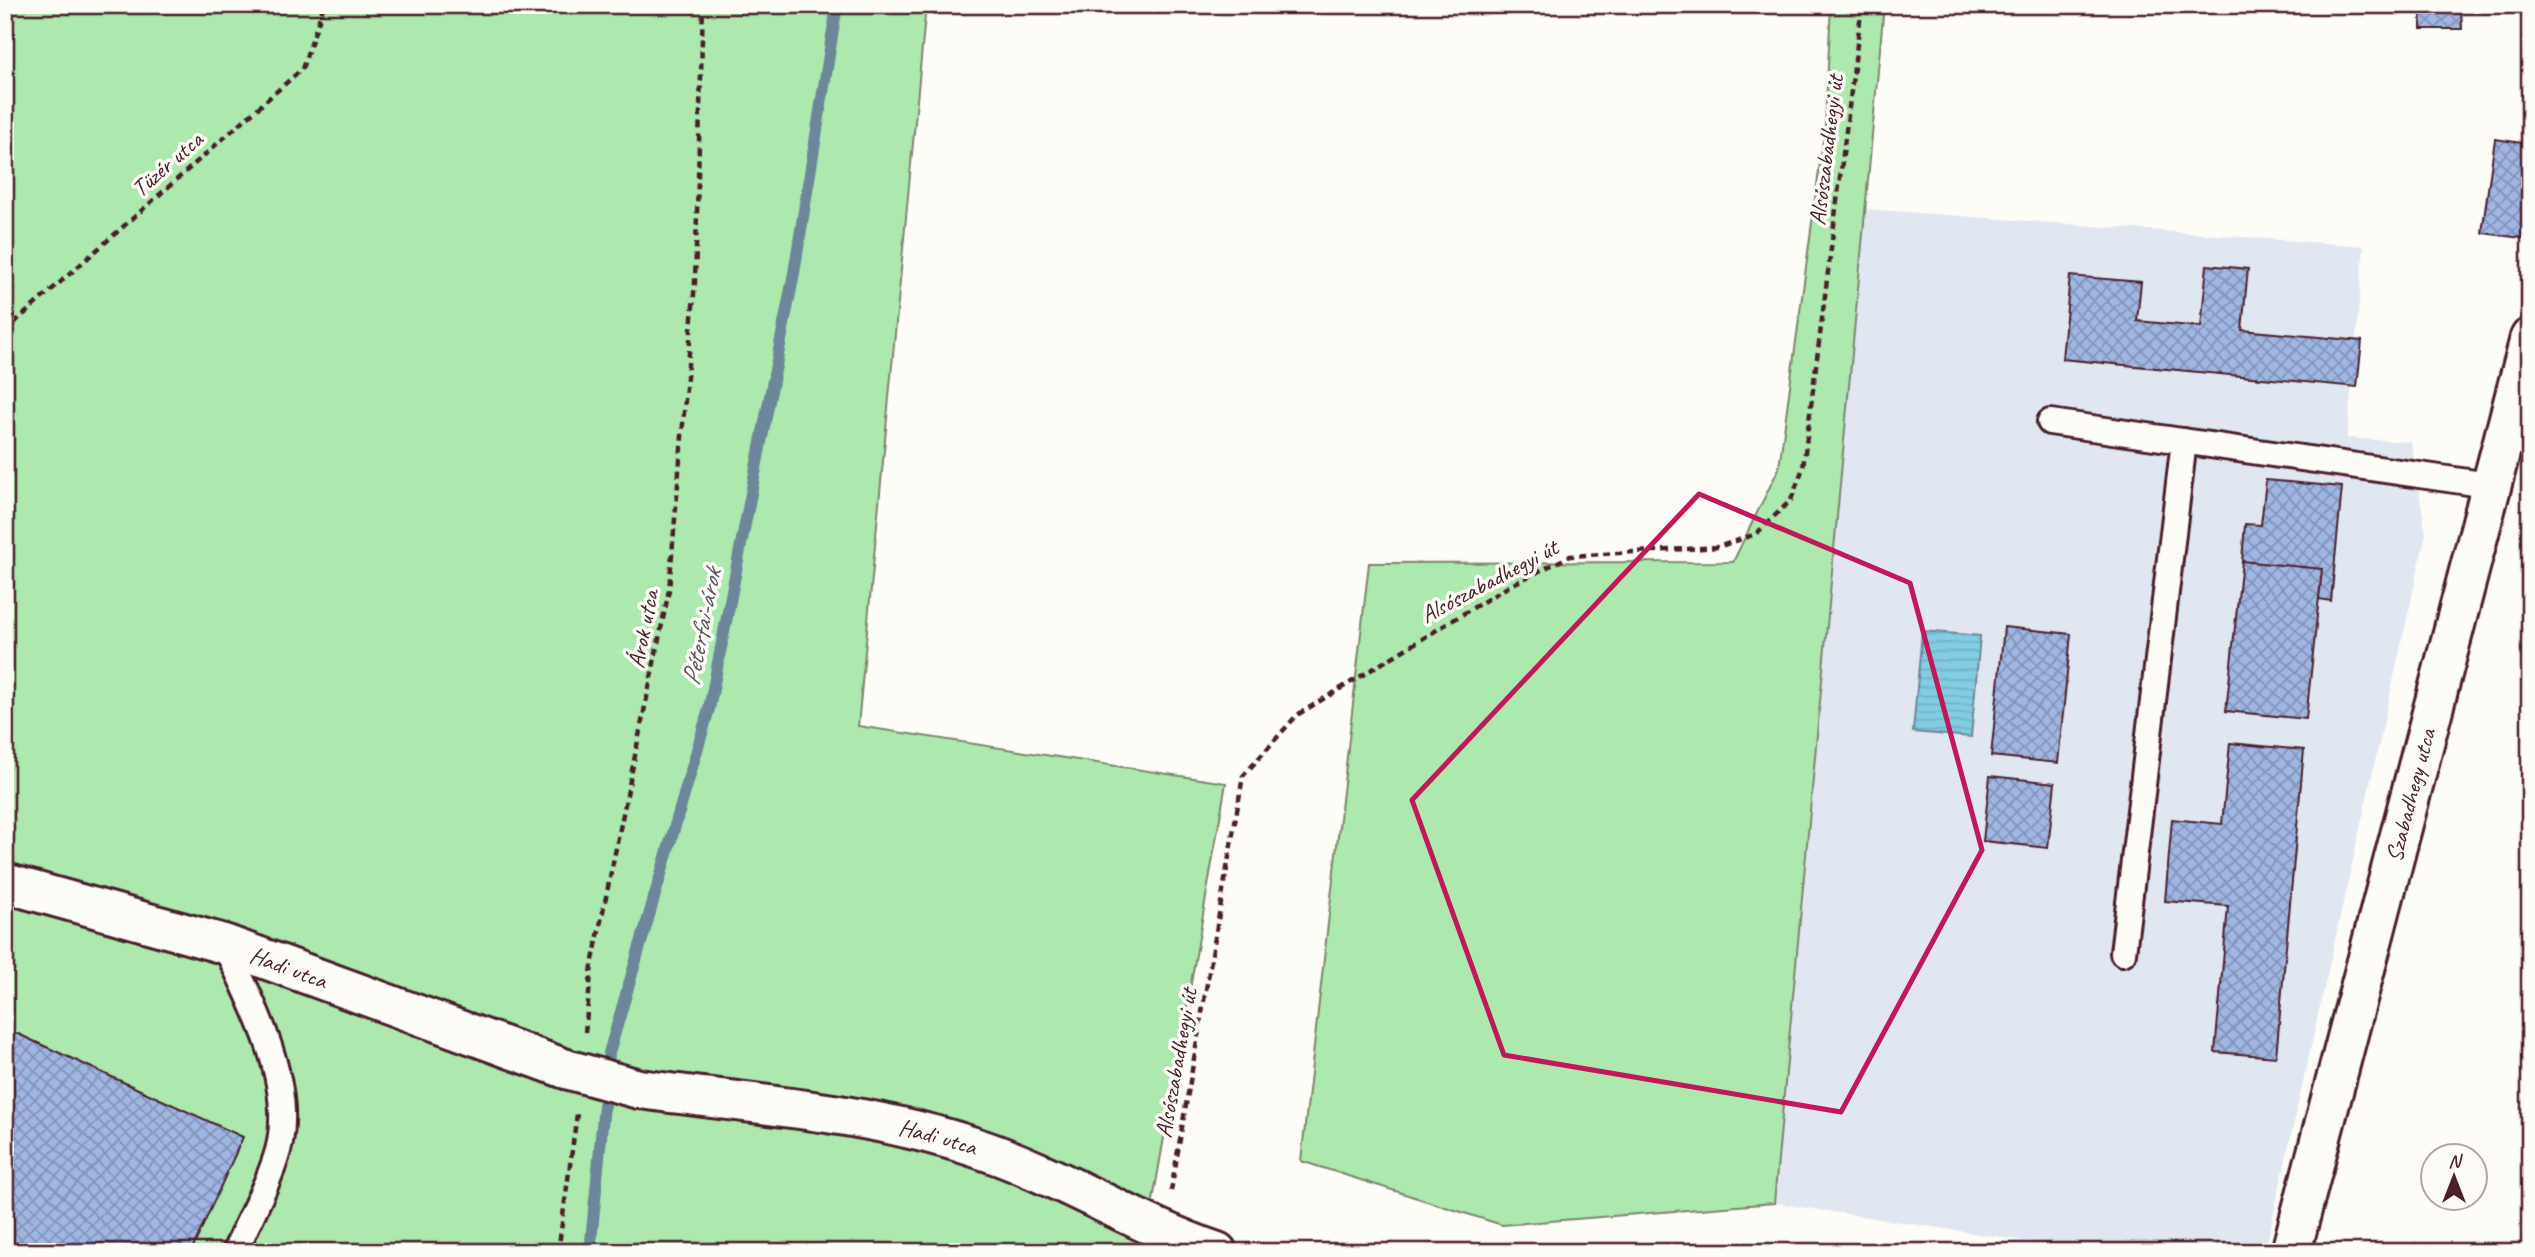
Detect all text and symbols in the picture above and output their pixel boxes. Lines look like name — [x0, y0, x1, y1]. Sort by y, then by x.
street label: Alsószabadhegyi út — [1802, 71, 1850, 227]
street label: Tüzér utca — [125, 124, 210, 203]
street label: Alsószabadhegyi út — [1415, 531, 1565, 630]
water label: Péterfai-árok — [674, 562, 730, 688]
street label: Árok utca — [621, 585, 666, 671]
street label: Szabadhegy utca — [2379, 724, 2442, 865]
street label: Hadi utca — [246, 940, 333, 996]
street label: Alsószabadhegyi út — [1148, 984, 1204, 1140]
street label: Hadi utca — [896, 1112, 982, 1162]
north arrow — [2420, 1142, 2490, 1212]
text: N — [2448, 1149, 2463, 1173]

